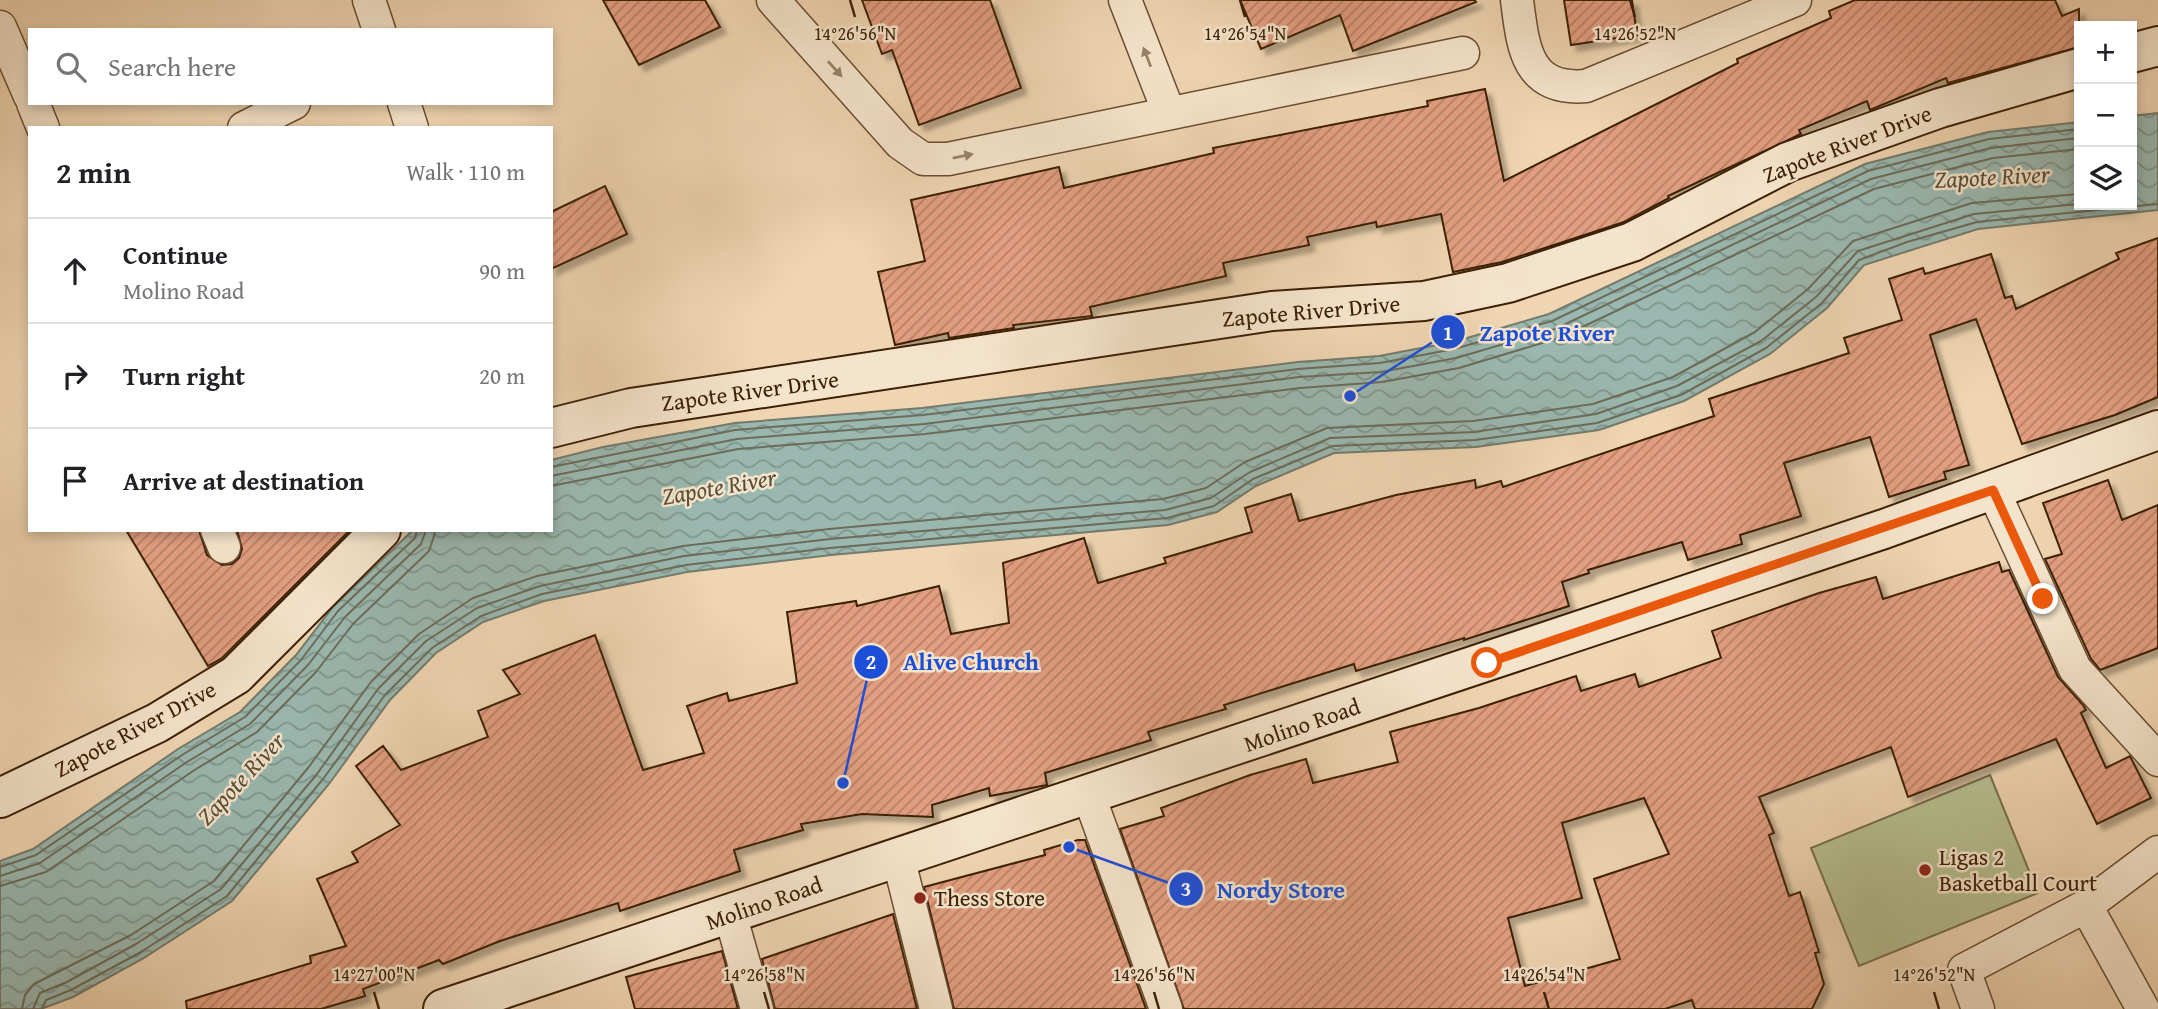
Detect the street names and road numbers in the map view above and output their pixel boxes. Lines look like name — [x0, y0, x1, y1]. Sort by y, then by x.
street label: Zapote River Drive — [1757, 96, 1936, 191]
street label: Zapote River Drive — [1220, 286, 1401, 335]
street label: Zapote River Drive — [659, 362, 841, 419]
street label: Zapote River Drive — [48, 672, 221, 785]
street label: Molino Road — [1239, 689, 1365, 760]
street label: Molino Road — [701, 867, 827, 938]

